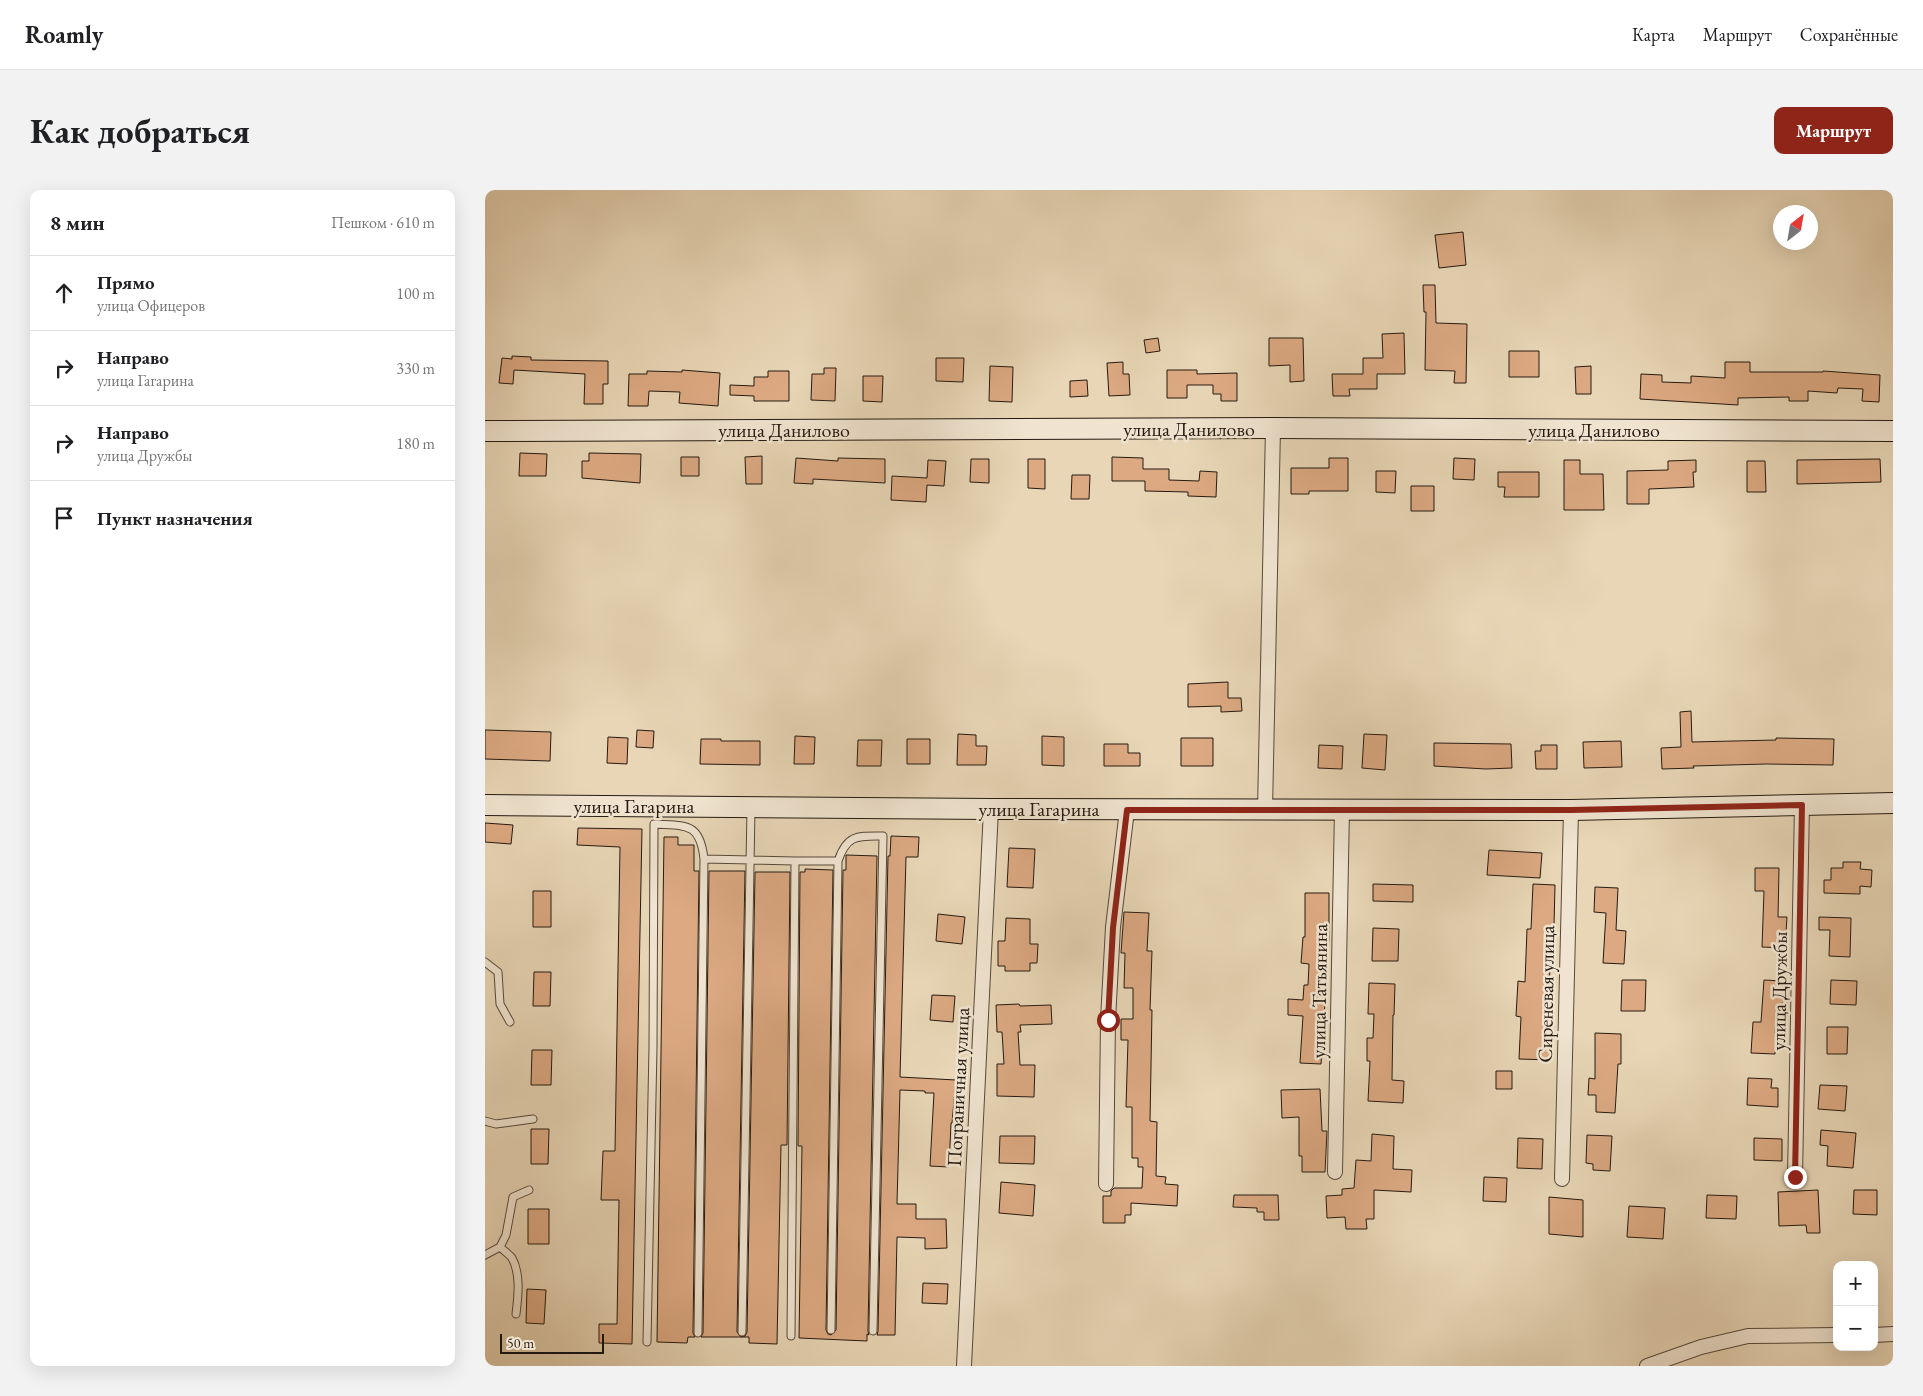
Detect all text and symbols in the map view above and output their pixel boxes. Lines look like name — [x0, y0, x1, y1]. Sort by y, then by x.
text: Roamly — [25, 19, 103, 50]
text: Карта — [1632, 23, 1675, 46]
text: Маршрут — [1703, 23, 1772, 46]
text: Сохранённые — [1800, 23, 1898, 46]
button: Маршрут — [1774, 107, 1893, 154]
text: Как добраться — [30, 108, 250, 153]
north arrow — [1773, 205, 1818, 250]
text: 8 мин — [50, 209, 105, 236]
text: Пешком · 610 m — [331, 212, 435, 233]
text: Прямо — [97, 270, 155, 295]
icon: ahead — [50, 279, 78, 307]
text: 100 m — [396, 283, 435, 304]
text: улица Офицеров — [97, 295, 205, 316]
text: Направо — [97, 345, 169, 370]
icon: right — [50, 354, 78, 382]
text: 330 m — [396, 358, 435, 379]
text: улица Гагарина — [97, 370, 194, 391]
street label: улица Данилово — [1123, 416, 1255, 442]
street label: улица Данилово — [718, 417, 850, 443]
street label: улица Данилово — [1528, 417, 1660, 443]
text: Направо — [97, 420, 169, 445]
icon: right — [50, 429, 78, 457]
text: 180 m — [396, 433, 435, 454]
text: улица Дружбы — [97, 445, 192, 466]
icon: arrive — [50, 504, 78, 532]
text: Пункт назначения — [97, 506, 253, 531]
street label: улица Гагарина — [573, 793, 695, 819]
street label: улица Гагарина — [978, 796, 1100, 822]
street label: улица Татьянина — [1305, 923, 1333, 1059]
street label: Сиреневая улица — [1532, 925, 1560, 1063]
street label: улица Дружбы — [1765, 931, 1793, 1051]
street label: Пограничная улица — [941, 1007, 975, 1167]
route start — [1097, 1009, 1120, 1032]
route end — [1784, 1166, 1807, 1189]
map controls — [1833, 1261, 1878, 1351]
button: + — [1833, 1261, 1878, 1306]
button: − — [1833, 1306, 1878, 1351]
scale bar — [500, 1331, 604, 1354]
text: 50 m — [507, 1334, 534, 1352]

